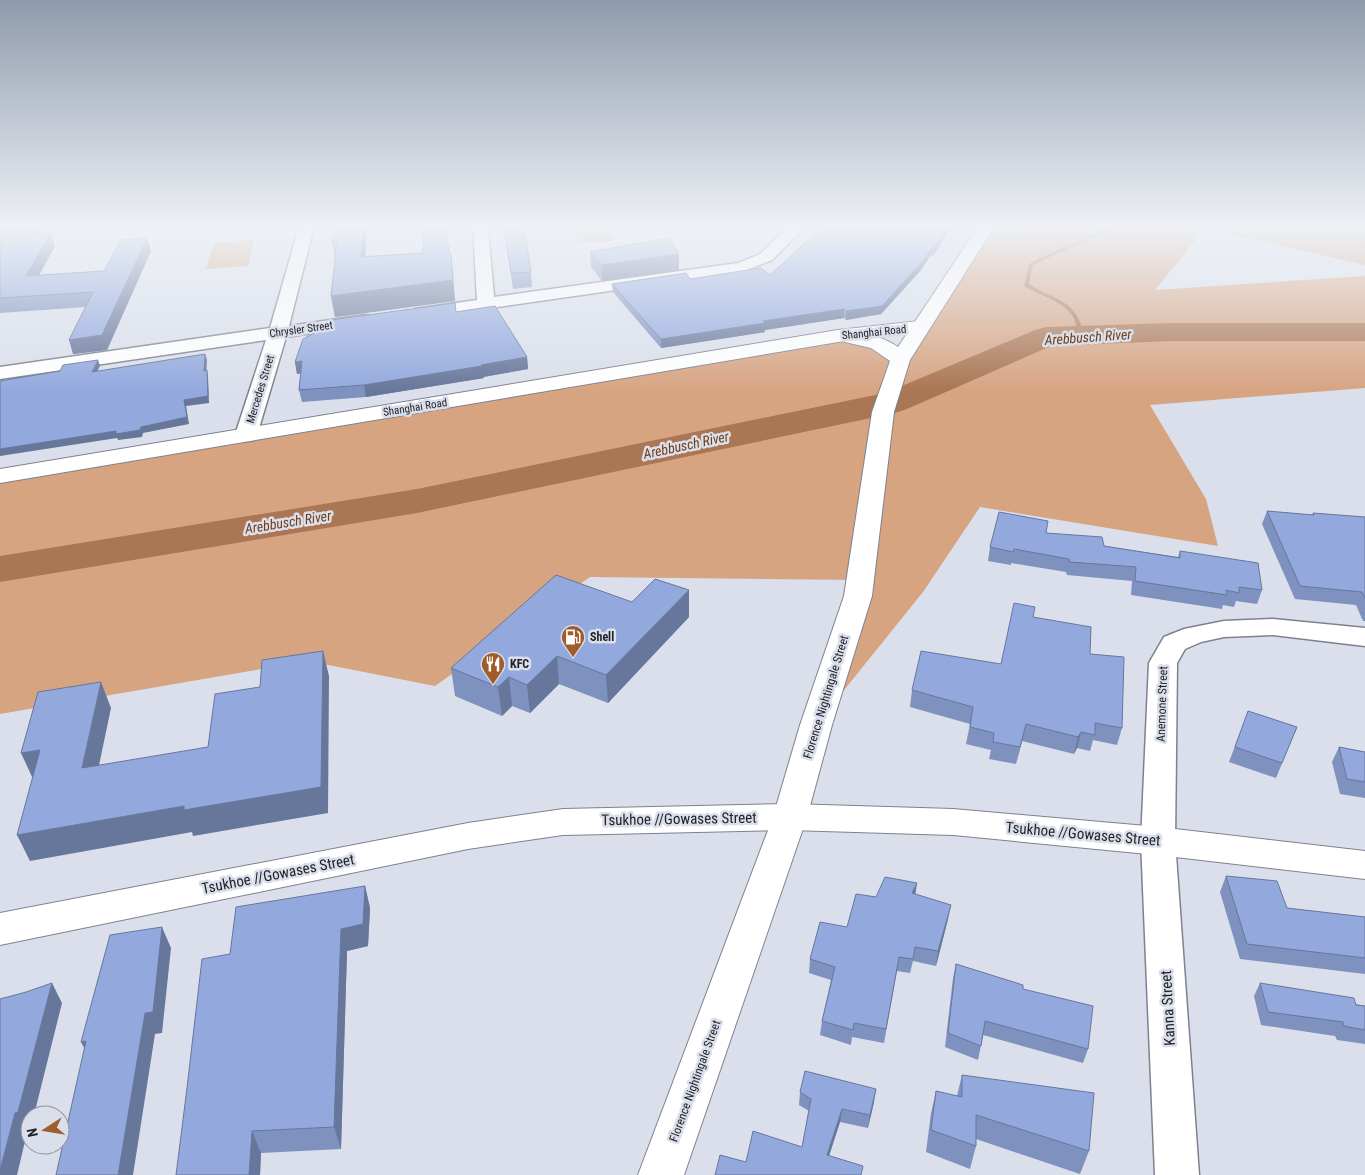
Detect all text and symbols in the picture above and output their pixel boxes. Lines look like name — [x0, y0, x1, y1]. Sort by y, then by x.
street label: Chrysler Street — [269, 319, 334, 340]
street label: Shanghai Road — [841, 323, 907, 342]
water label: Arebbusch River — [1043, 326, 1133, 348]
street label: Mercedes Street — [244, 353, 277, 425]
street label: Shanghai Road — [382, 396, 448, 419]
water label: Arebbusch River — [641, 428, 731, 462]
water label: Arebbusch River — [243, 507, 333, 537]
fuel station icon: Shell — [560, 624, 586, 658]
place label: Shell — [590, 630, 614, 644]
street label: Florence Nightingale Street — [801, 633, 852, 760]
restaurant icon: KFC — [480, 651, 506, 685]
place label: KFC — [510, 657, 529, 671]
street label: Anemone Street — [1154, 665, 1170, 742]
street label: Tsukhoe //Gowases Street — [601, 809, 757, 829]
street label: Tsukhoe //Gowases Street — [1005, 818, 1161, 850]
street label: Tsukhoe //Gowases Street — [200, 850, 356, 898]
street label: Kanna Street — [1157, 970, 1179, 1046]
street label: Florence Nightingale Street — [666, 1018, 724, 1144]
north arrow — [20, 1105, 70, 1155]
text: N — [24, 1127, 41, 1139]

